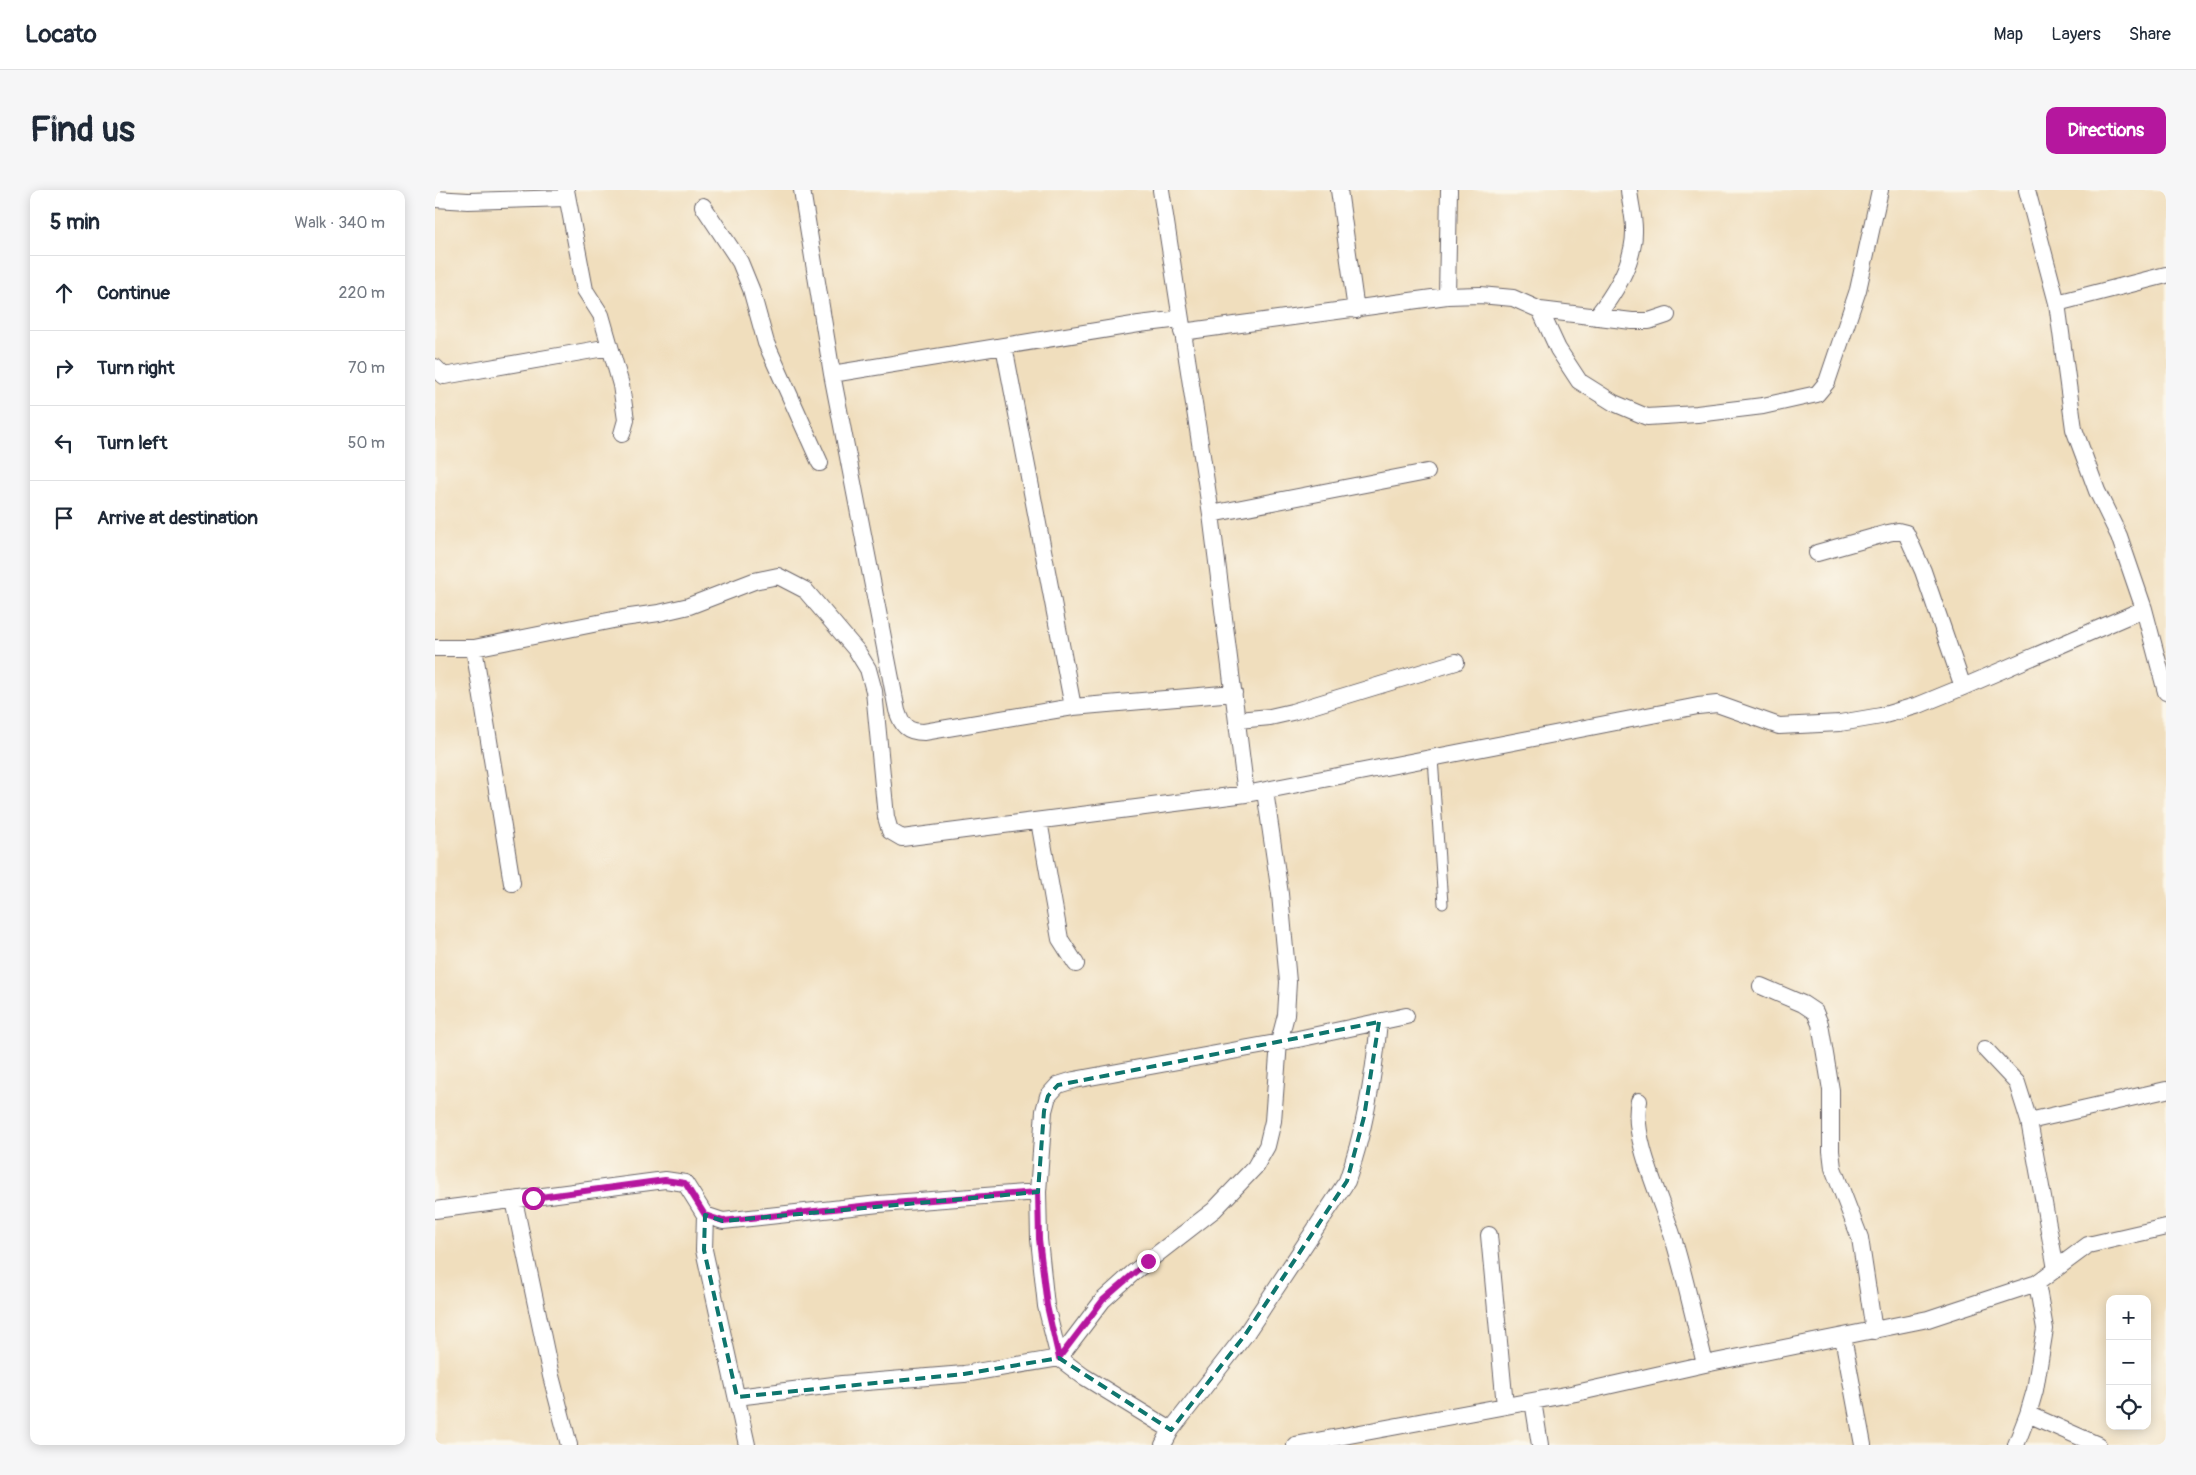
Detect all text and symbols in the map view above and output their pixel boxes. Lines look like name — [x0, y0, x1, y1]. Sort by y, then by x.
text: Locato — [25, 20, 97, 49]
text: Map — [1994, 23, 2023, 46]
text: Layers — [2051, 23, 2101, 46]
text: Share — [2129, 23, 2171, 46]
button: Directions — [2046, 107, 2166, 154]
text: Find us — [30, 108, 135, 152]
text: 5 min — [50, 209, 100, 236]
text: Walk · 340 m — [294, 213, 385, 233]
icon: ahead — [50, 279, 78, 307]
text: Continue — [97, 281, 170, 305]
text: 220 m — [339, 283, 385, 303]
icon: right — [50, 354, 78, 382]
text: Turn right — [97, 356, 175, 380]
text: 70 m — [348, 358, 385, 378]
icon: left — [50, 429, 78, 457]
text: Turn left — [97, 431, 167, 455]
text: 50 m — [348, 433, 385, 453]
icon: arrive — [50, 504, 78, 532]
text: Arrive at destination — [97, 506, 258, 530]
route start — [522, 1187, 545, 1210]
route end — [1137, 1250, 1160, 1273]
map controls — [2106, 1295, 2151, 1430]
button: + — [2106, 1295, 2151, 1340]
button: − — [2106, 1340, 2151, 1385]
button: locate — [2106, 1385, 2151, 1430]

